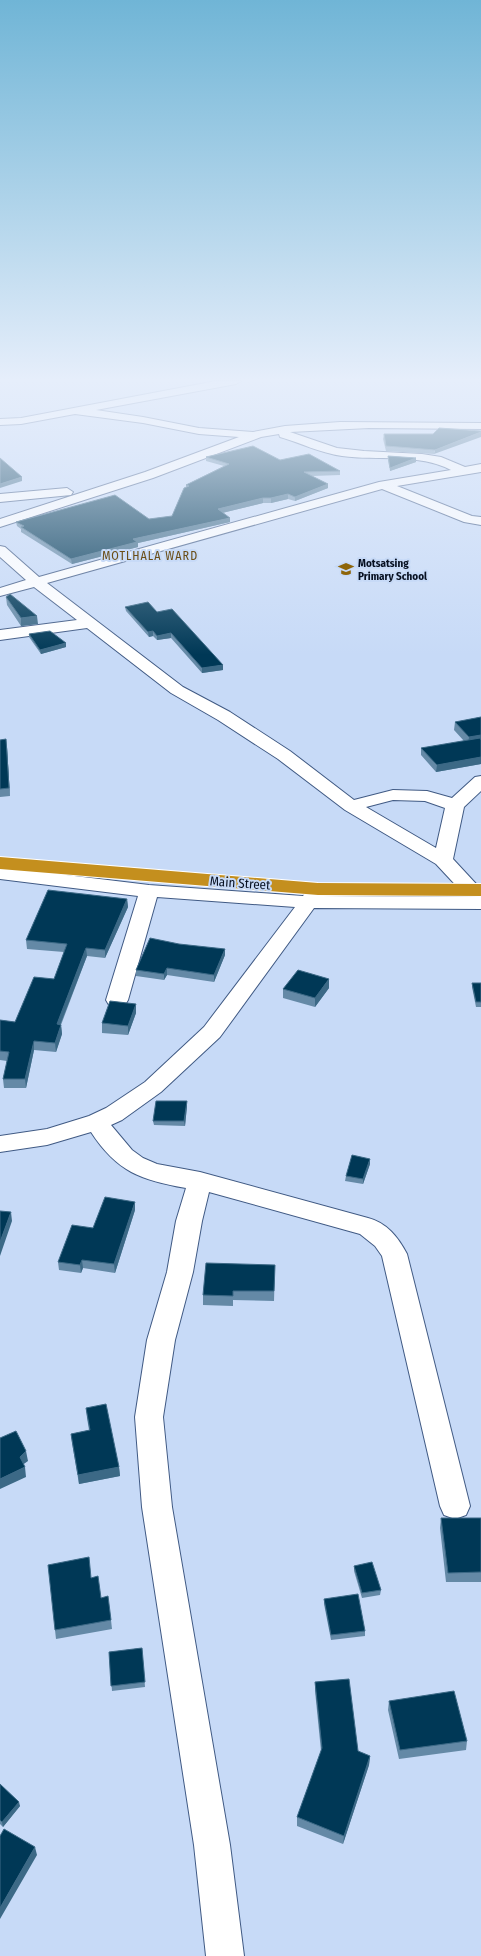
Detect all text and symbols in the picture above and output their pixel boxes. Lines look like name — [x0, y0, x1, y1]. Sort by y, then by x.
district label: MOTLHALA WARD — [102, 549, 198, 563]
place label: Motsatsing Primary School — [358, 557, 428, 583]
school or university icon: Motsatsing Primary School — [337, 560, 355, 578]
street label: Main Street — [209, 873, 272, 893]

